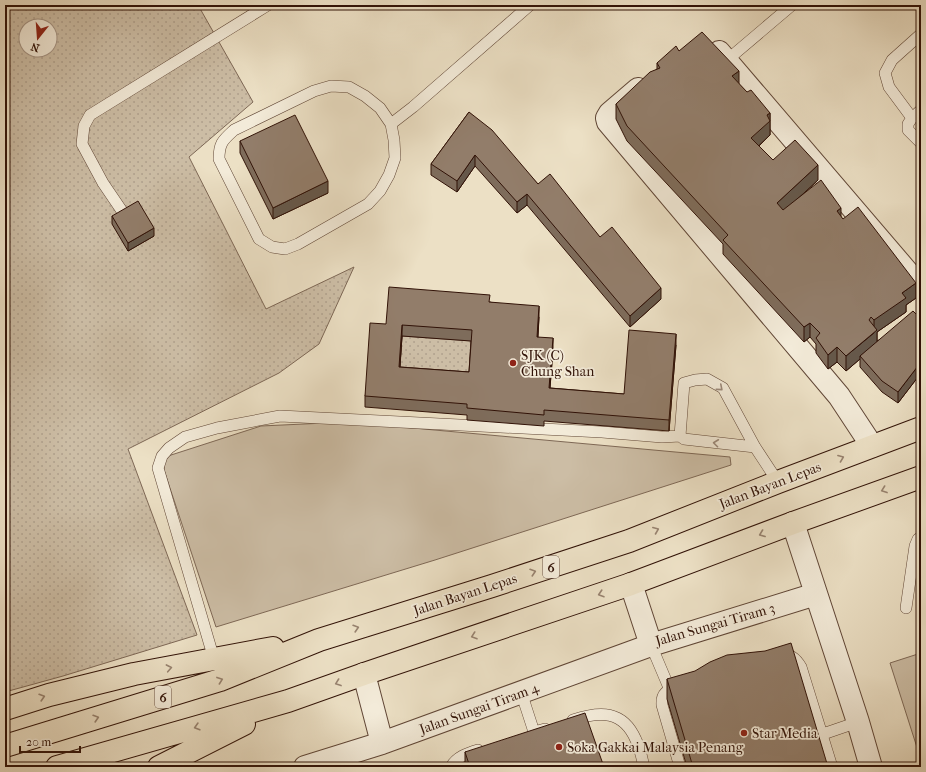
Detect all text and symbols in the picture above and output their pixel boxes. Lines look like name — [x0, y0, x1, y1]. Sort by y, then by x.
north arrow — [18, 18, 58, 58]
text: N — [29, 39, 41, 55]
place label: SJK (C) Chung Shan — [521, 347, 594, 380]
marker: SJK (C) Chung Shan — [508, 358, 518, 368]
one-way arrow — [715, 383, 723, 390]
one-way arrow — [713, 439, 720, 448]
one-way arrow — [837, 454, 844, 462]
street label: Jalan Bayan Lepas — [716, 458, 824, 513]
one-way arrow — [881, 485, 888, 494]
one-way arrow — [653, 526, 660, 534]
one-way arrow — [759, 530, 766, 538]
road number: 6 — [543, 556, 559, 578]
one-way arrow — [530, 568, 537, 577]
street label: Jalan Bayan Lepas — [410, 570, 519, 620]
one-way arrow — [597, 589, 604, 598]
street label: Jalan Sungai Tiram 3 — [653, 599, 777, 650]
one-way arrow — [352, 624, 359, 633]
one-way arrow — [471, 631, 478, 640]
one-way arrow — [166, 664, 172, 672]
one-way arrow — [216, 676, 223, 684]
one-way arrow — [335, 679, 342, 687]
street label: Jalan Sungai Tiram 4 — [416, 679, 542, 738]
road number: 6 — [155, 686, 171, 708]
one-way arrow — [39, 693, 46, 702]
one-way arrow — [92, 714, 99, 723]
one-way arrow — [193, 722, 200, 731]
place label: Star Media — [752, 725, 818, 742]
scale bar — [20, 728, 80, 754]
marker: Star Media — [739, 728, 749, 738]
text: 20 m — [26, 735, 51, 749]
place label: Soka Gakkai Malaysia Penang — [567, 739, 744, 756]
marker: Soka Gakkai Malaysia Penang — [554, 742, 564, 752]

